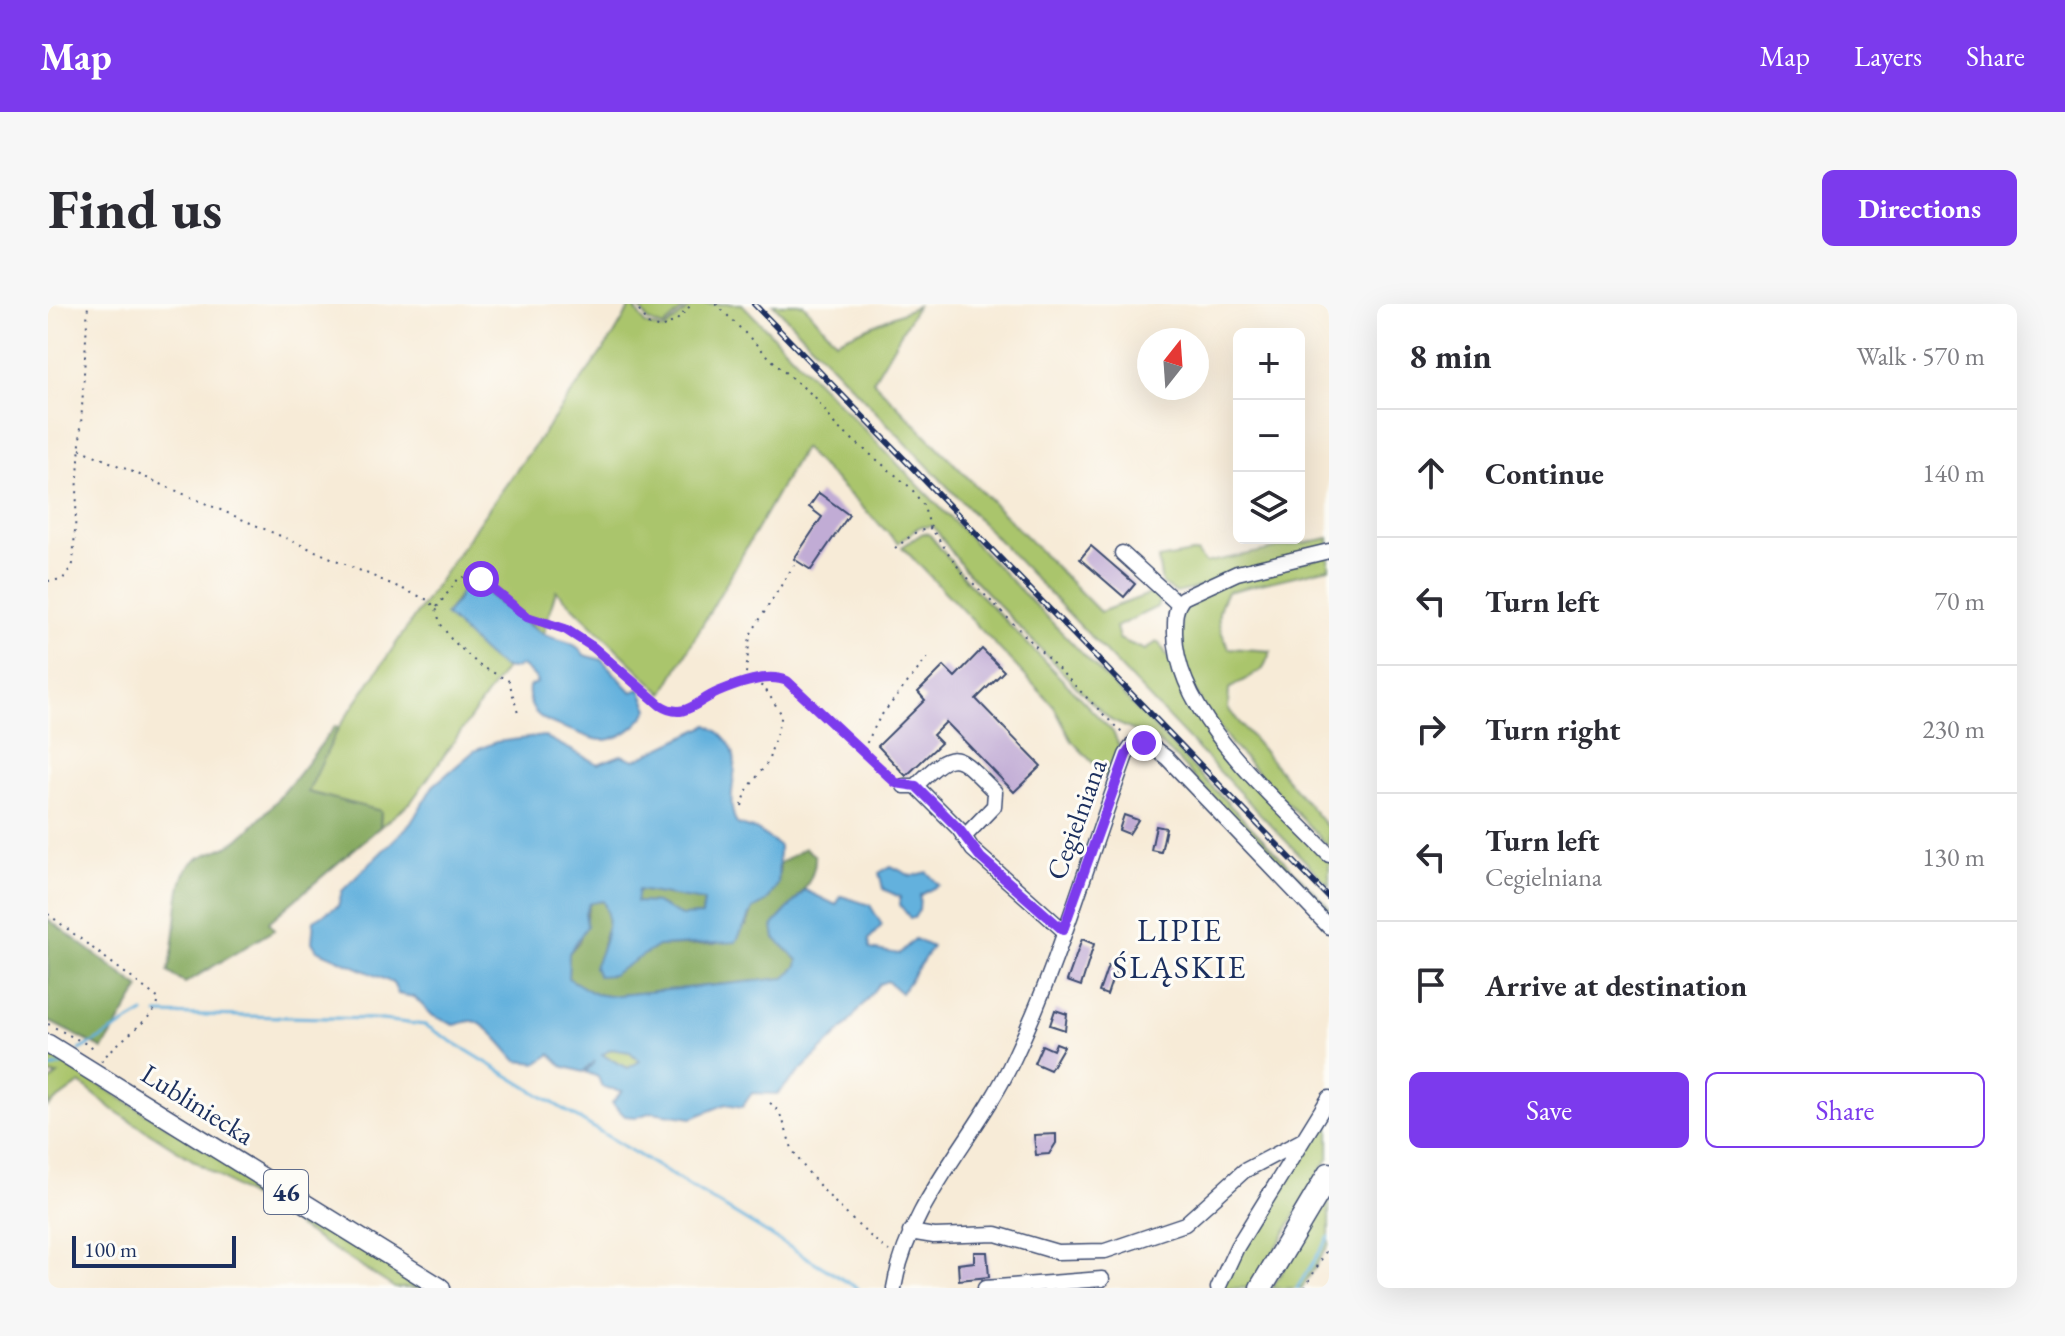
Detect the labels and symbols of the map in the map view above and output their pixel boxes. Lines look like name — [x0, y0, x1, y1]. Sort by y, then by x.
north arrow — [1137, 328, 1209, 400]
route start — [463, 561, 499, 597]
route end — [1126, 725, 1162, 761]
street label: Cegielniana — [1037, 753, 1115, 884]
district label: LIPIE ŚLĄSKIE — [1112, 909, 1248, 988]
street label: Lubliniecka — [135, 1055, 262, 1153]
road number: 46 — [264, 1170, 308, 1214]
scale bar — [72, 1232, 236, 1268]

